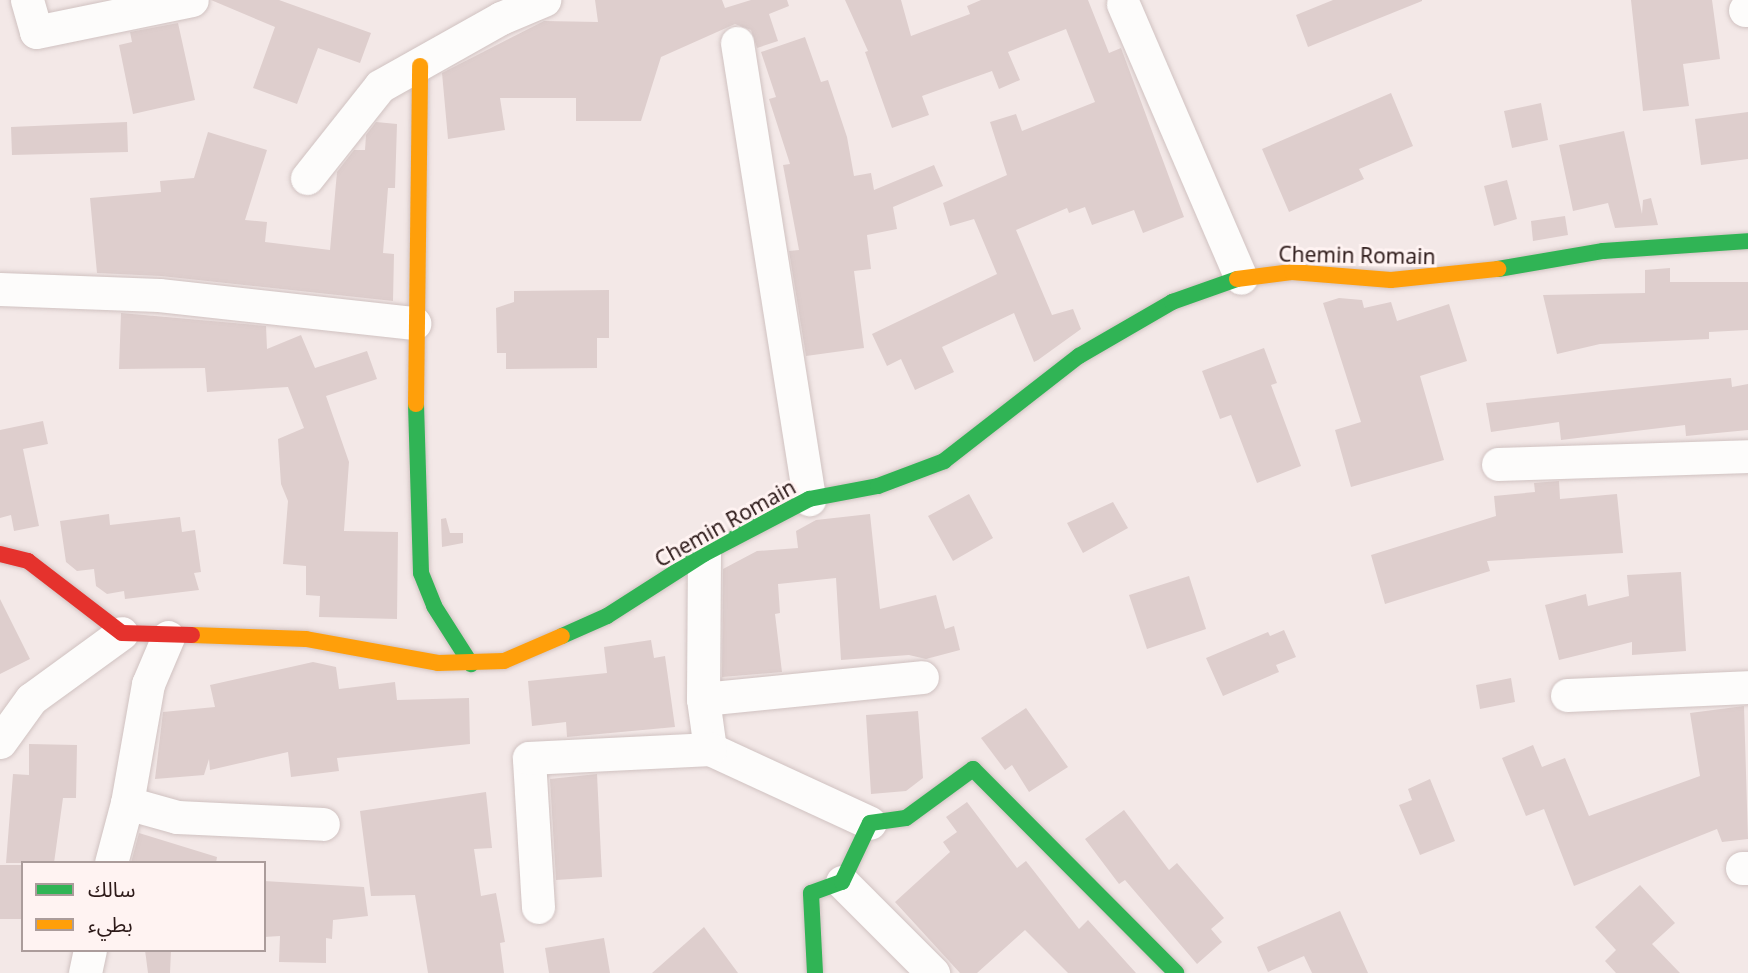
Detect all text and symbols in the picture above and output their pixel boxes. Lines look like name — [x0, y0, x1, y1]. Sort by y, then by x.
street label: Chemin Romain — [1278, 241, 1436, 269]
street label: Chemin Romain — [650, 474, 800, 572]
legend — [21, 861, 266, 952]
text: سالك — [88, 875, 135, 903]
text: بطيء — [88, 910, 133, 938]

